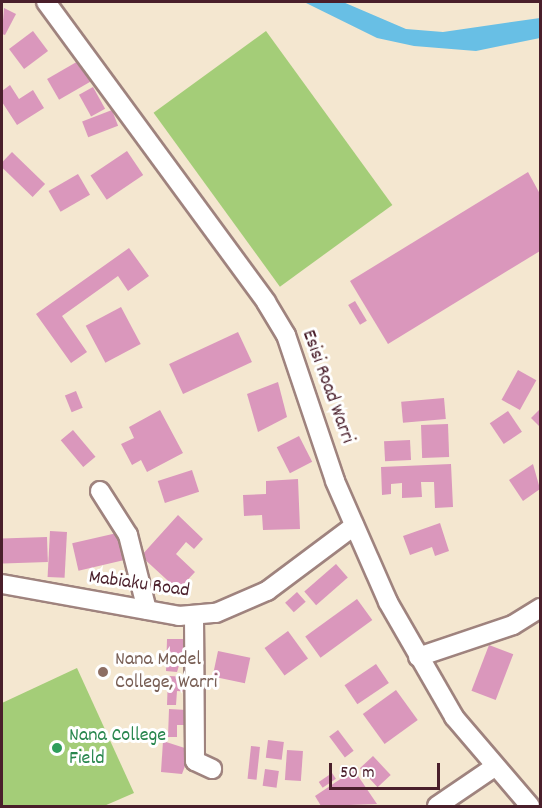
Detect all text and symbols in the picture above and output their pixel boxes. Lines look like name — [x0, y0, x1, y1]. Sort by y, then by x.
street label: Esisi Road Warri — [295, 327, 359, 447]
street label: Mabiaku Road — [87, 566, 191, 604]
place label: Nana Model College, Warri — [115, 648, 217, 695]
marker: Nana Model College, Warri — [96, 665, 110, 679]
place label: Nana College Field — [69, 724, 166, 771]
marker: Nana College Field — [50, 741, 64, 755]
scale bar — [332, 751, 443, 789]
text: 50 m — [340, 761, 375, 786]

